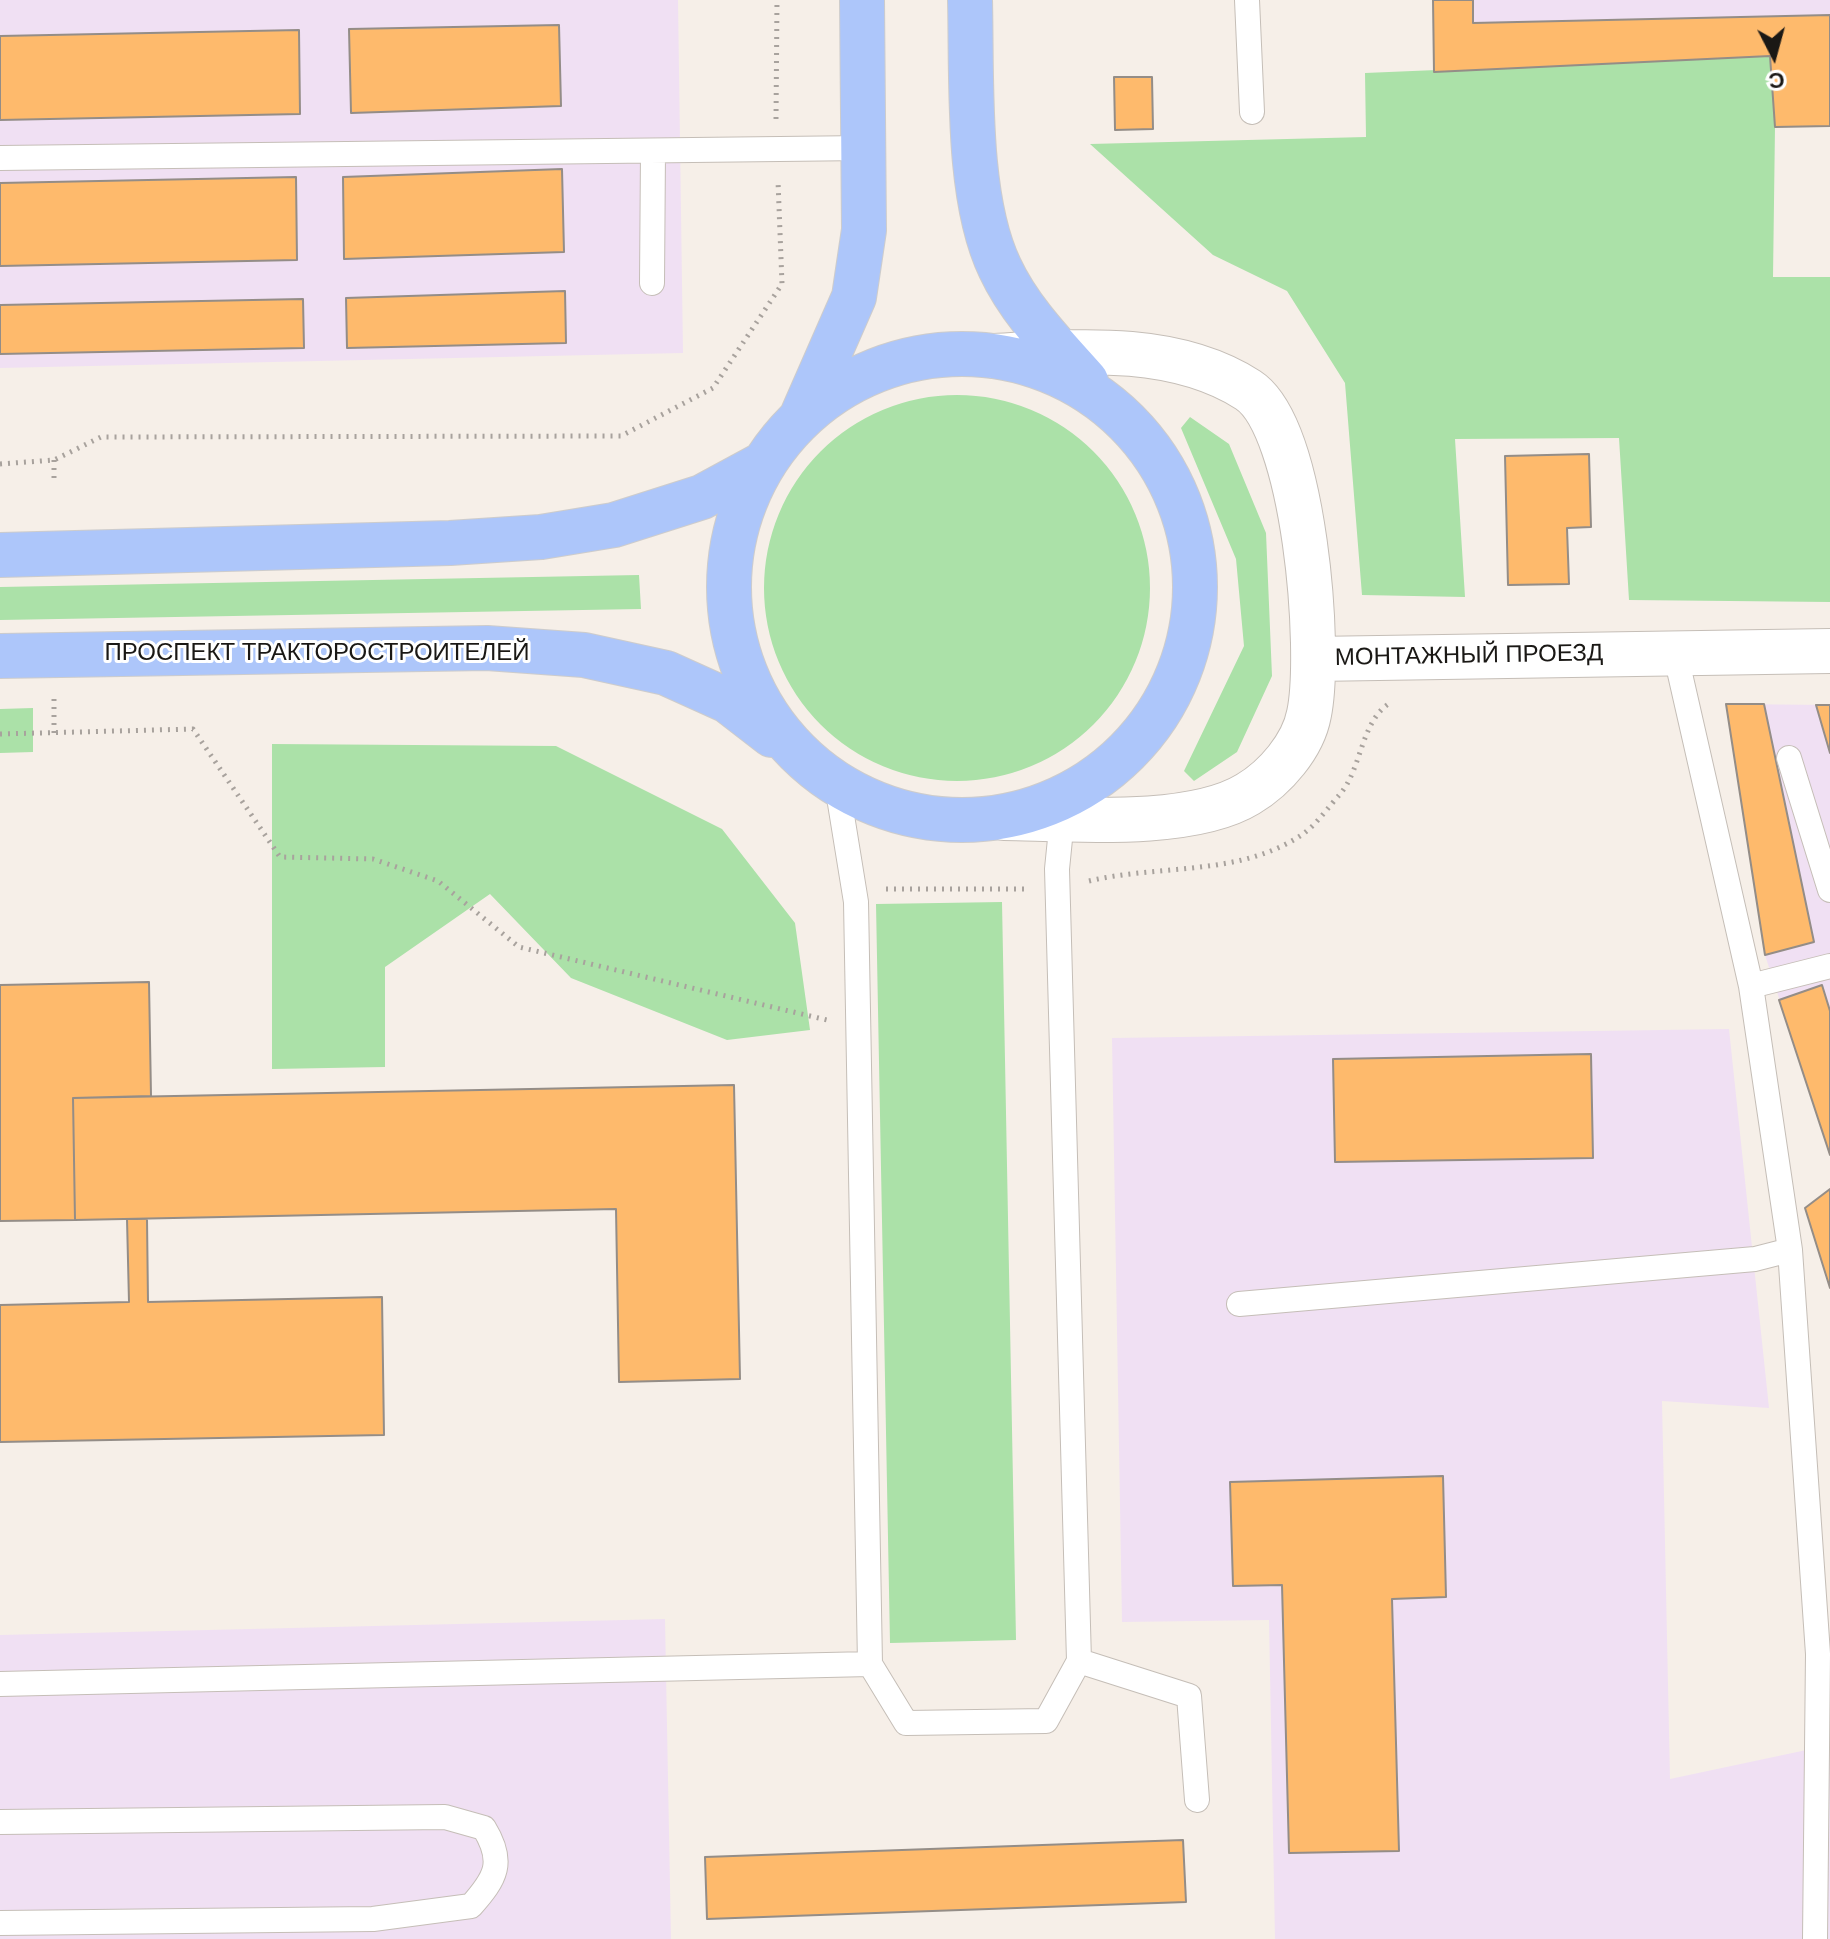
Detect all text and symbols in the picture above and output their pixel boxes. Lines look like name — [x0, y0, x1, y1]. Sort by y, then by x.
north arrow — [1734, 16, 1814, 96]
text: С — [1767, 67, 1786, 94]
street label: ПРОСПЕКТ ТРАКТОРОСТРОИТЕЛЕЙ — [104, 639, 530, 667]
street label: МОНТАЖНЫЙ ПРОЕЗД — [1335, 639, 1603, 673]

